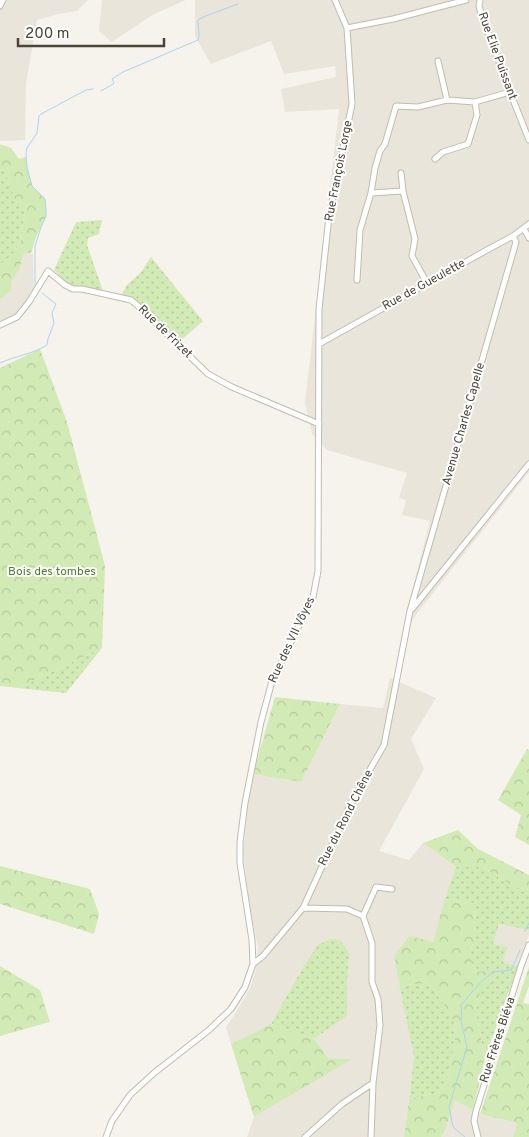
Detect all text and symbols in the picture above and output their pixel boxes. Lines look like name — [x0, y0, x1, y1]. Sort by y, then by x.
street label: Rue Elie Puissant — [474, 10, 520, 102]
scale bar — [18, 15, 164, 47]
text: 200 m — [25, 25, 70, 44]
street label: Rue François Lorge — [321, 119, 357, 223]
street label: Rue de Gueulette — [380, 256, 468, 314]
street label: Rue de Frizet — [134, 302, 196, 362]
street label: Avenue Charles Capelle — [439, 361, 489, 487]
park label: Bois des tombes — [8, 564, 96, 580]
street label: Rue des VII Vôyes — [265, 594, 319, 686]
street label: Rue du Rond Chêne — [315, 767, 377, 869]
street label: Rue Frères Biéva — [477, 995, 519, 1085]

